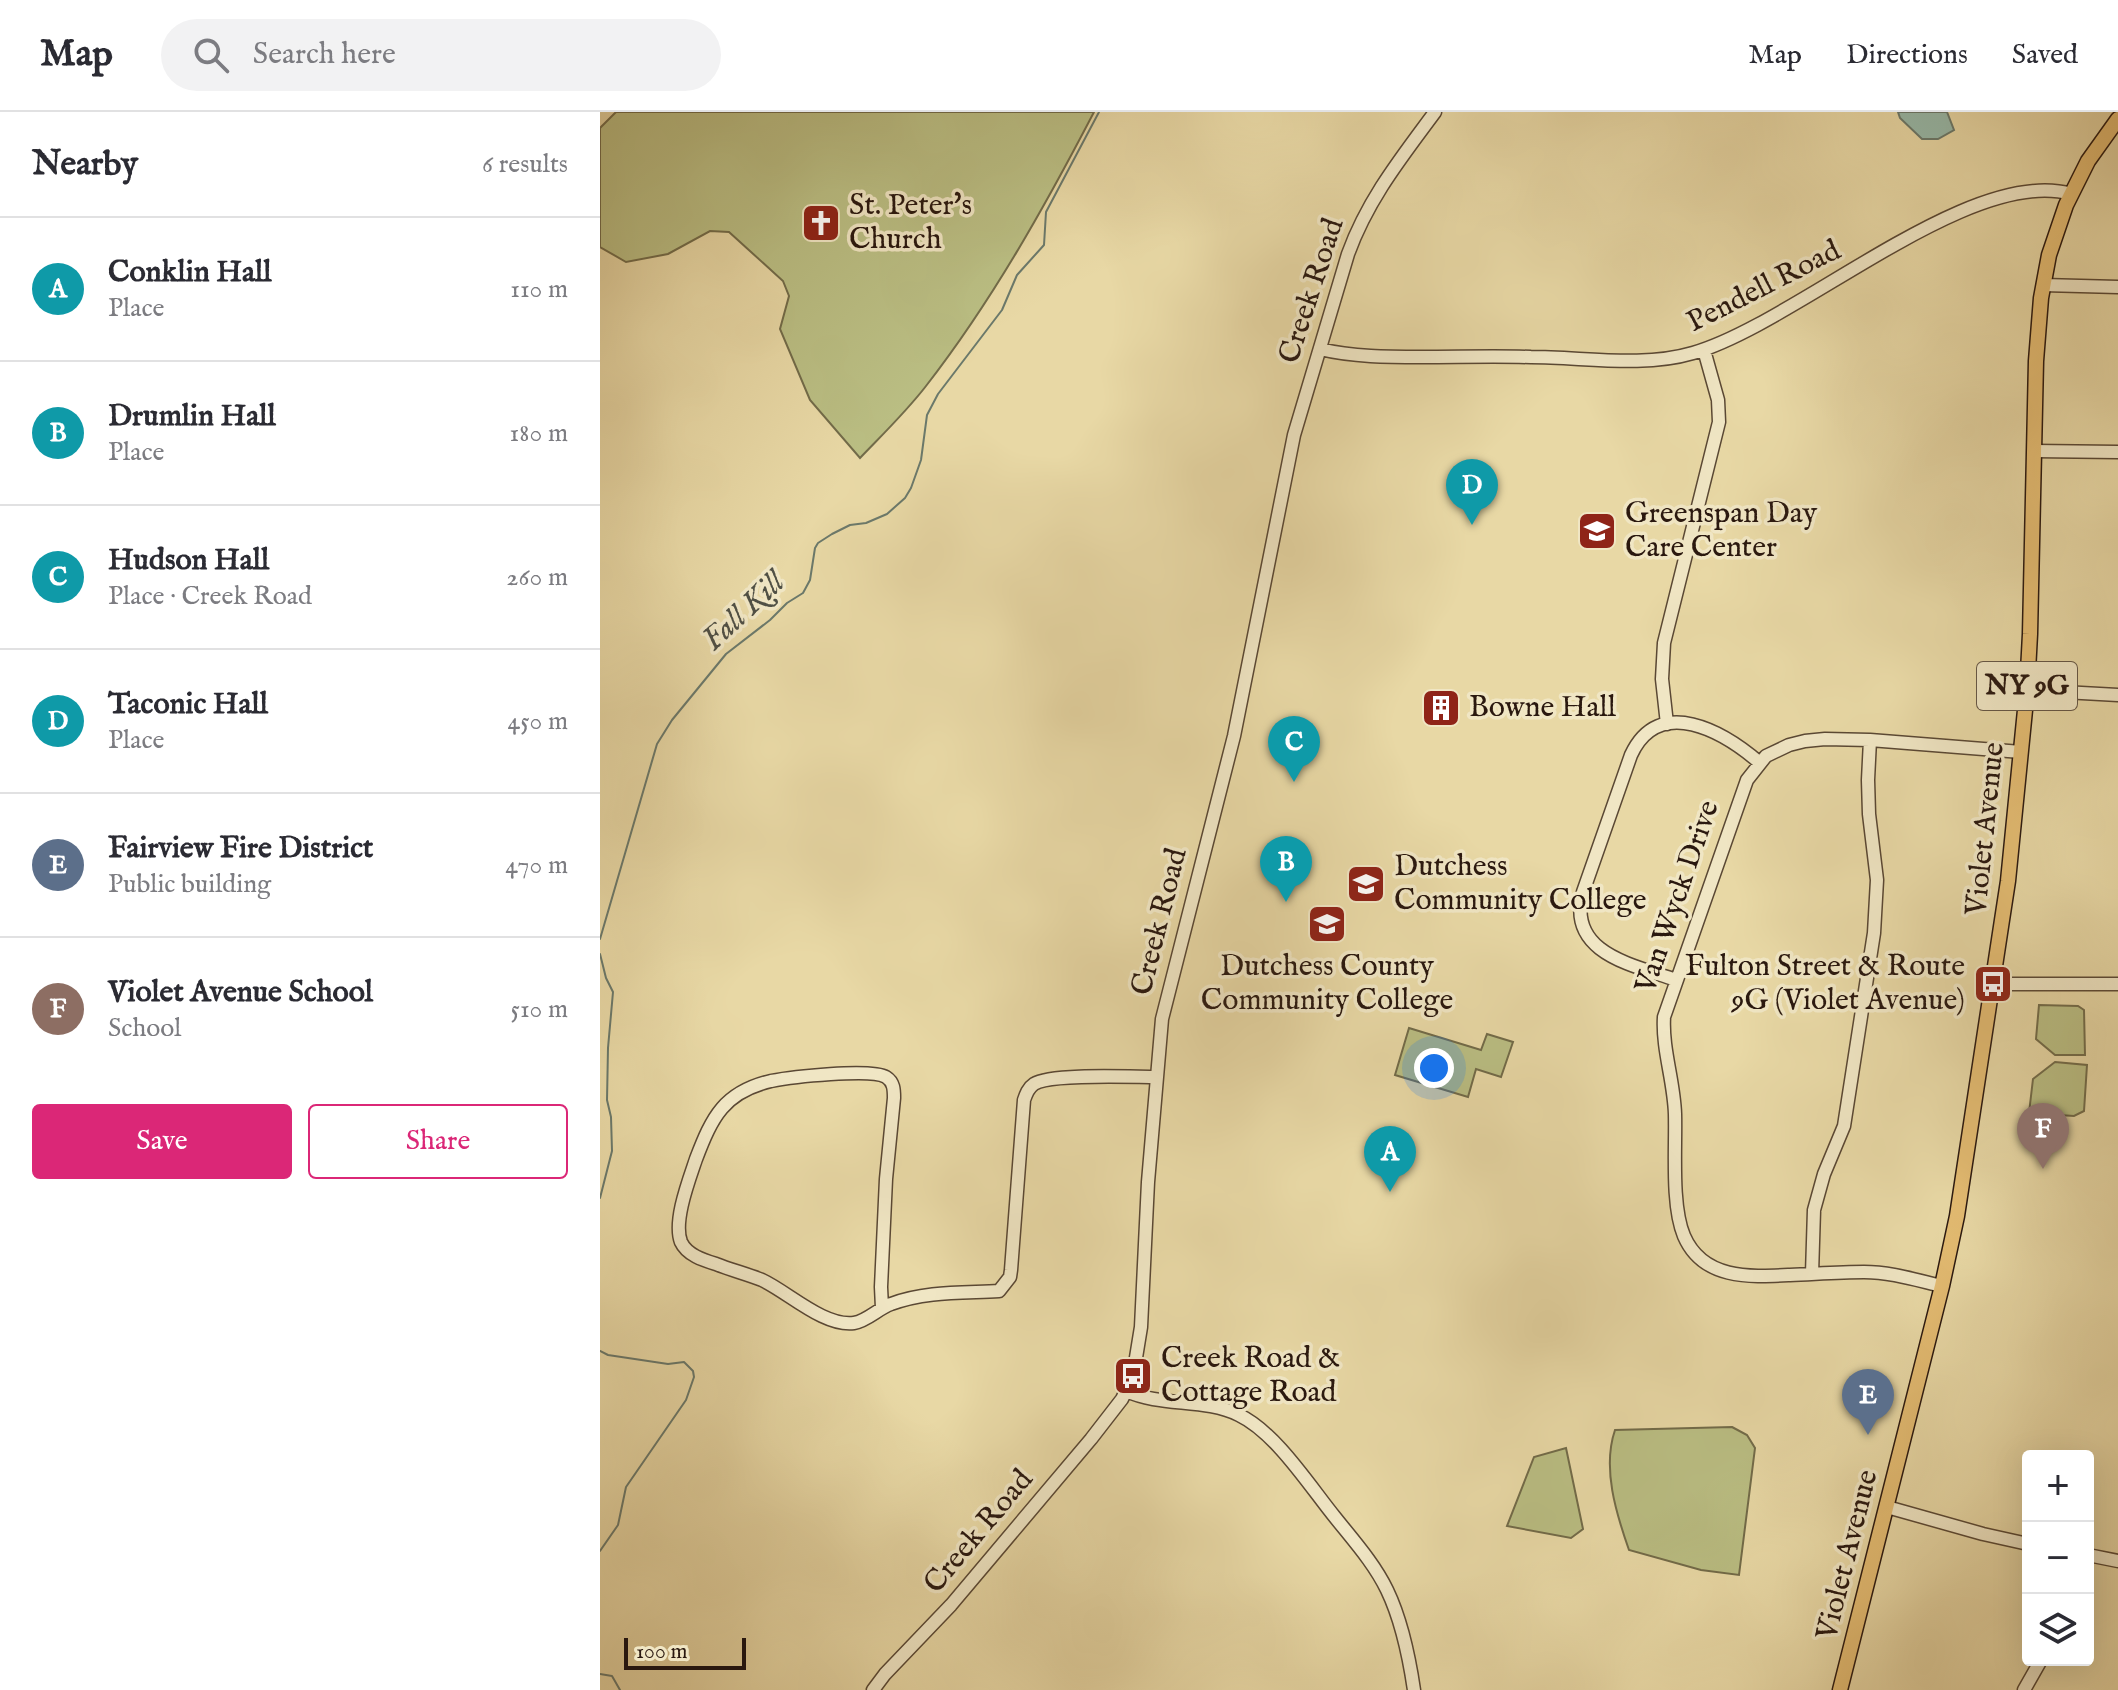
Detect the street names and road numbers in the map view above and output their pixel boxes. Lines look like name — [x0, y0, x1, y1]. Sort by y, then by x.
street label: Creek Road — [1271, 213, 1354, 368]
street label: Pendell Road — [1681, 232, 1848, 342]
road number: NY 9G — [1977, 662, 2077, 710]
street label: Violet Avenue — [1958, 741, 2014, 918]
street label: Van Wyck Drive — [1627, 796, 1729, 999]
street label: Creek Road — [1123, 844, 1197, 1000]
street label: Creek Road — [916, 1461, 1043, 1602]
street label: Violet Avenue — [1808, 1466, 1887, 1645]

